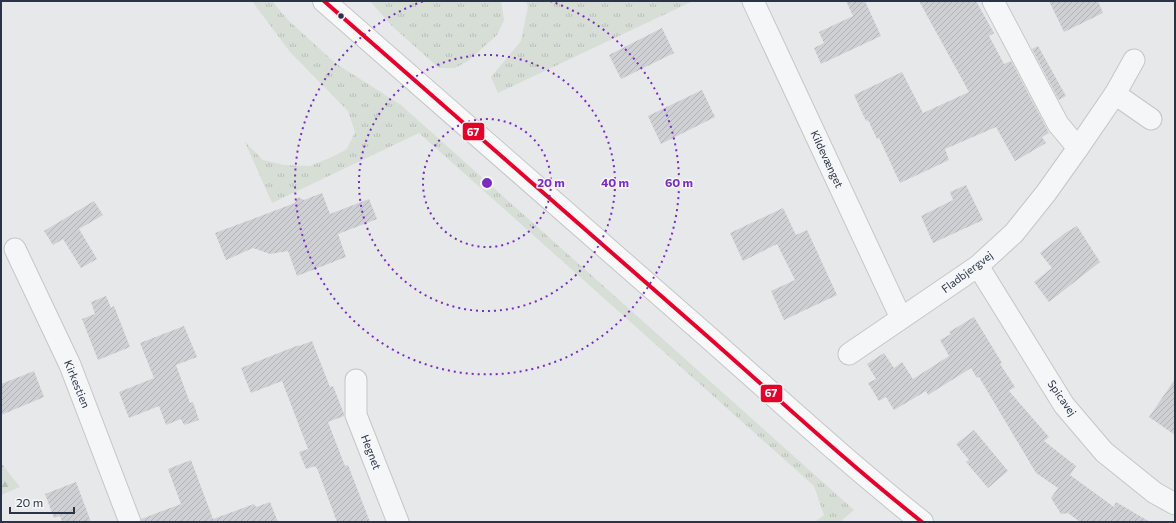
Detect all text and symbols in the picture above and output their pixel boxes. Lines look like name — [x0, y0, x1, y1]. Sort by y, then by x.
unlabelled marker — [336, 11, 346, 21]
line badge: 67 — [462, 122, 485, 141]
text: 67 — [467, 125, 479, 138]
street label: Kildevænget — [808, 128, 847, 190]
text: 20 m — [537, 175, 565, 189]
text: 40 m — [601, 175, 629, 189]
text: 60 m — [665, 175, 693, 189]
centre of rings — [480, 176, 494, 190]
street label: Fladbjergvej — [939, 248, 995, 295]
street label: Kirkestien — [62, 358, 93, 410]
street label: Spicavej — [1045, 377, 1080, 418]
line badge: 67 — [760, 384, 783, 403]
text: 67 — [765, 386, 777, 399]
street label: Hegnet — [359, 432, 384, 472]
scale bar — [10, 489, 74, 515]
text: 20 m — [16, 495, 43, 509]

